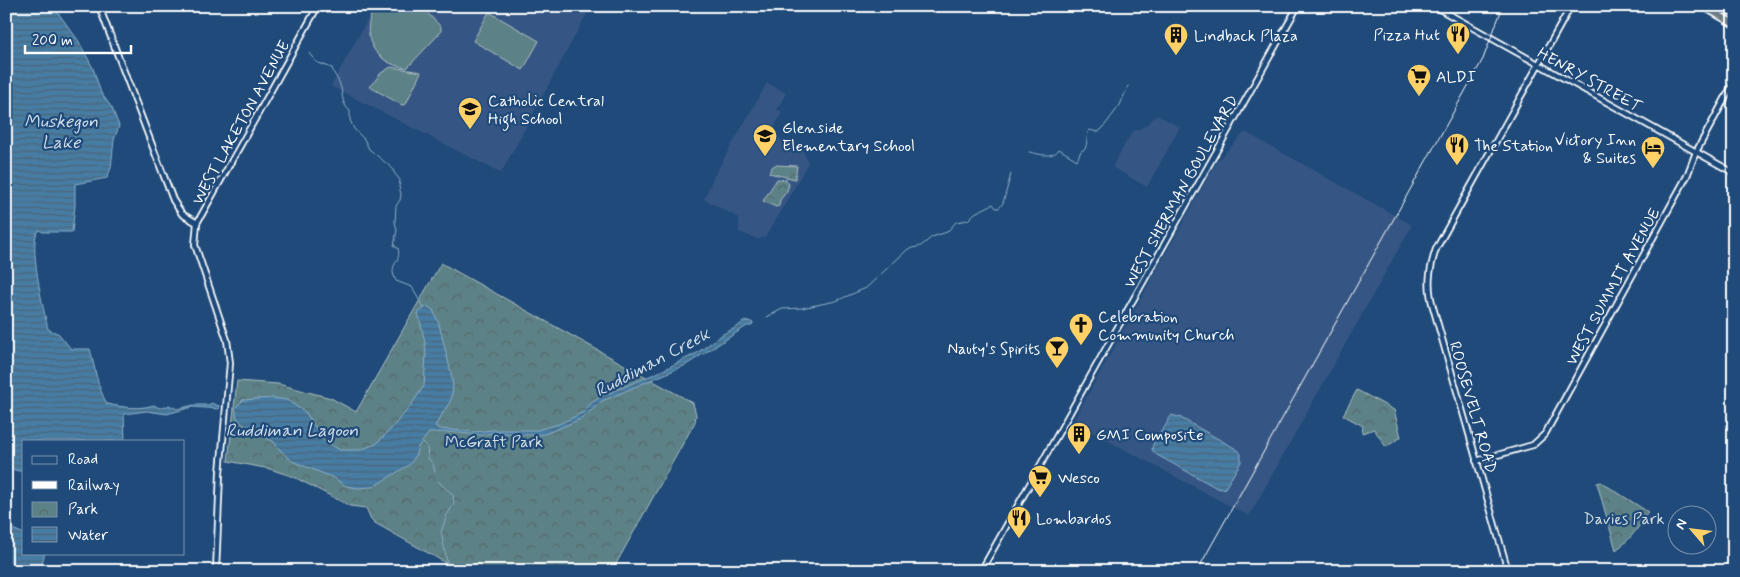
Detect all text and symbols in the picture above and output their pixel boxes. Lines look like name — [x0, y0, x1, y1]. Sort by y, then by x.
restaurant icon: Pizza Hut — [1445, 21, 1471, 55]
scale bar — [25, 22, 131, 54]
building icon: Lindback Plaza — [1163, 22, 1189, 56]
place label: Pizza Hut — [1373, 25, 1440, 46]
place label: Lindback Plaza — [1194, 26, 1298, 47]
text: 200 m — [32, 31, 73, 51]
street label: WEST LAKETON AVENUE — [187, 37, 295, 209]
street label: HENRY STREET — [1533, 43, 1646, 118]
supermarket icon: ALDI — [1406, 63, 1432, 97]
place label: ALDI — [1436, 67, 1476, 88]
place label: Catholic Central High School — [488, 91, 604, 131]
street label: WEST SHERMAN BOULEVARD — [1119, 91, 1243, 292]
school or university icon: Catholic Central High School — [457, 96, 483, 130]
water label: Muskegon Lake — [24, 110, 98, 155]
place label: Glenside Elementary School — [782, 118, 915, 157]
school or university icon: Glenside Elementary School — [752, 123, 778, 157]
place label: Victory Inn & Suites — [1555, 130, 1636, 169]
restaurant icon: The Station — [1444, 132, 1470, 166]
hotel icon: Victory Inn & Suites — [1640, 135, 1666, 169]
place label: The Station — [1474, 136, 1553, 157]
street label: WEST SUMMIT AVENUE — [1561, 204, 1665, 369]
place label: Celebration Community Church — [1098, 307, 1234, 346]
church icon: Celebration Community Church — [1068, 312, 1094, 346]
water label: Ruddiman Creek — [591, 322, 715, 403]
bar icon: Nauty's Spirits — [1044, 335, 1070, 369]
place label: Nauty's Spirits — [947, 339, 1040, 360]
street label: ROOSEVELT ROAD — [1444, 339, 1501, 476]
water label: Ruddiman Lagoon — [225, 419, 359, 443]
building icon: GMI Composite — [1066, 421, 1092, 455]
place label: GMI Composite — [1096, 425, 1204, 446]
park label: McGraft Park — [445, 432, 543, 453]
legend — [22, 440, 185, 554]
text: Road — [68, 450, 98, 470]
supermarket icon: Wesco — [1027, 464, 1053, 498]
place label: Wesco — [1058, 468, 1100, 489]
text: Railway — [68, 476, 120, 496]
text: Park — [68, 500, 98, 520]
north arrow — [1668, 504, 1718, 554]
restaurant icon: Lombardos — [1006, 505, 1032, 539]
place label: Lombardos — [1036, 509, 1111, 530]
park label: Davies Park — [1584, 509, 1664, 530]
text: N — [1671, 516, 1692, 533]
text: Water — [68, 526, 108, 546]

